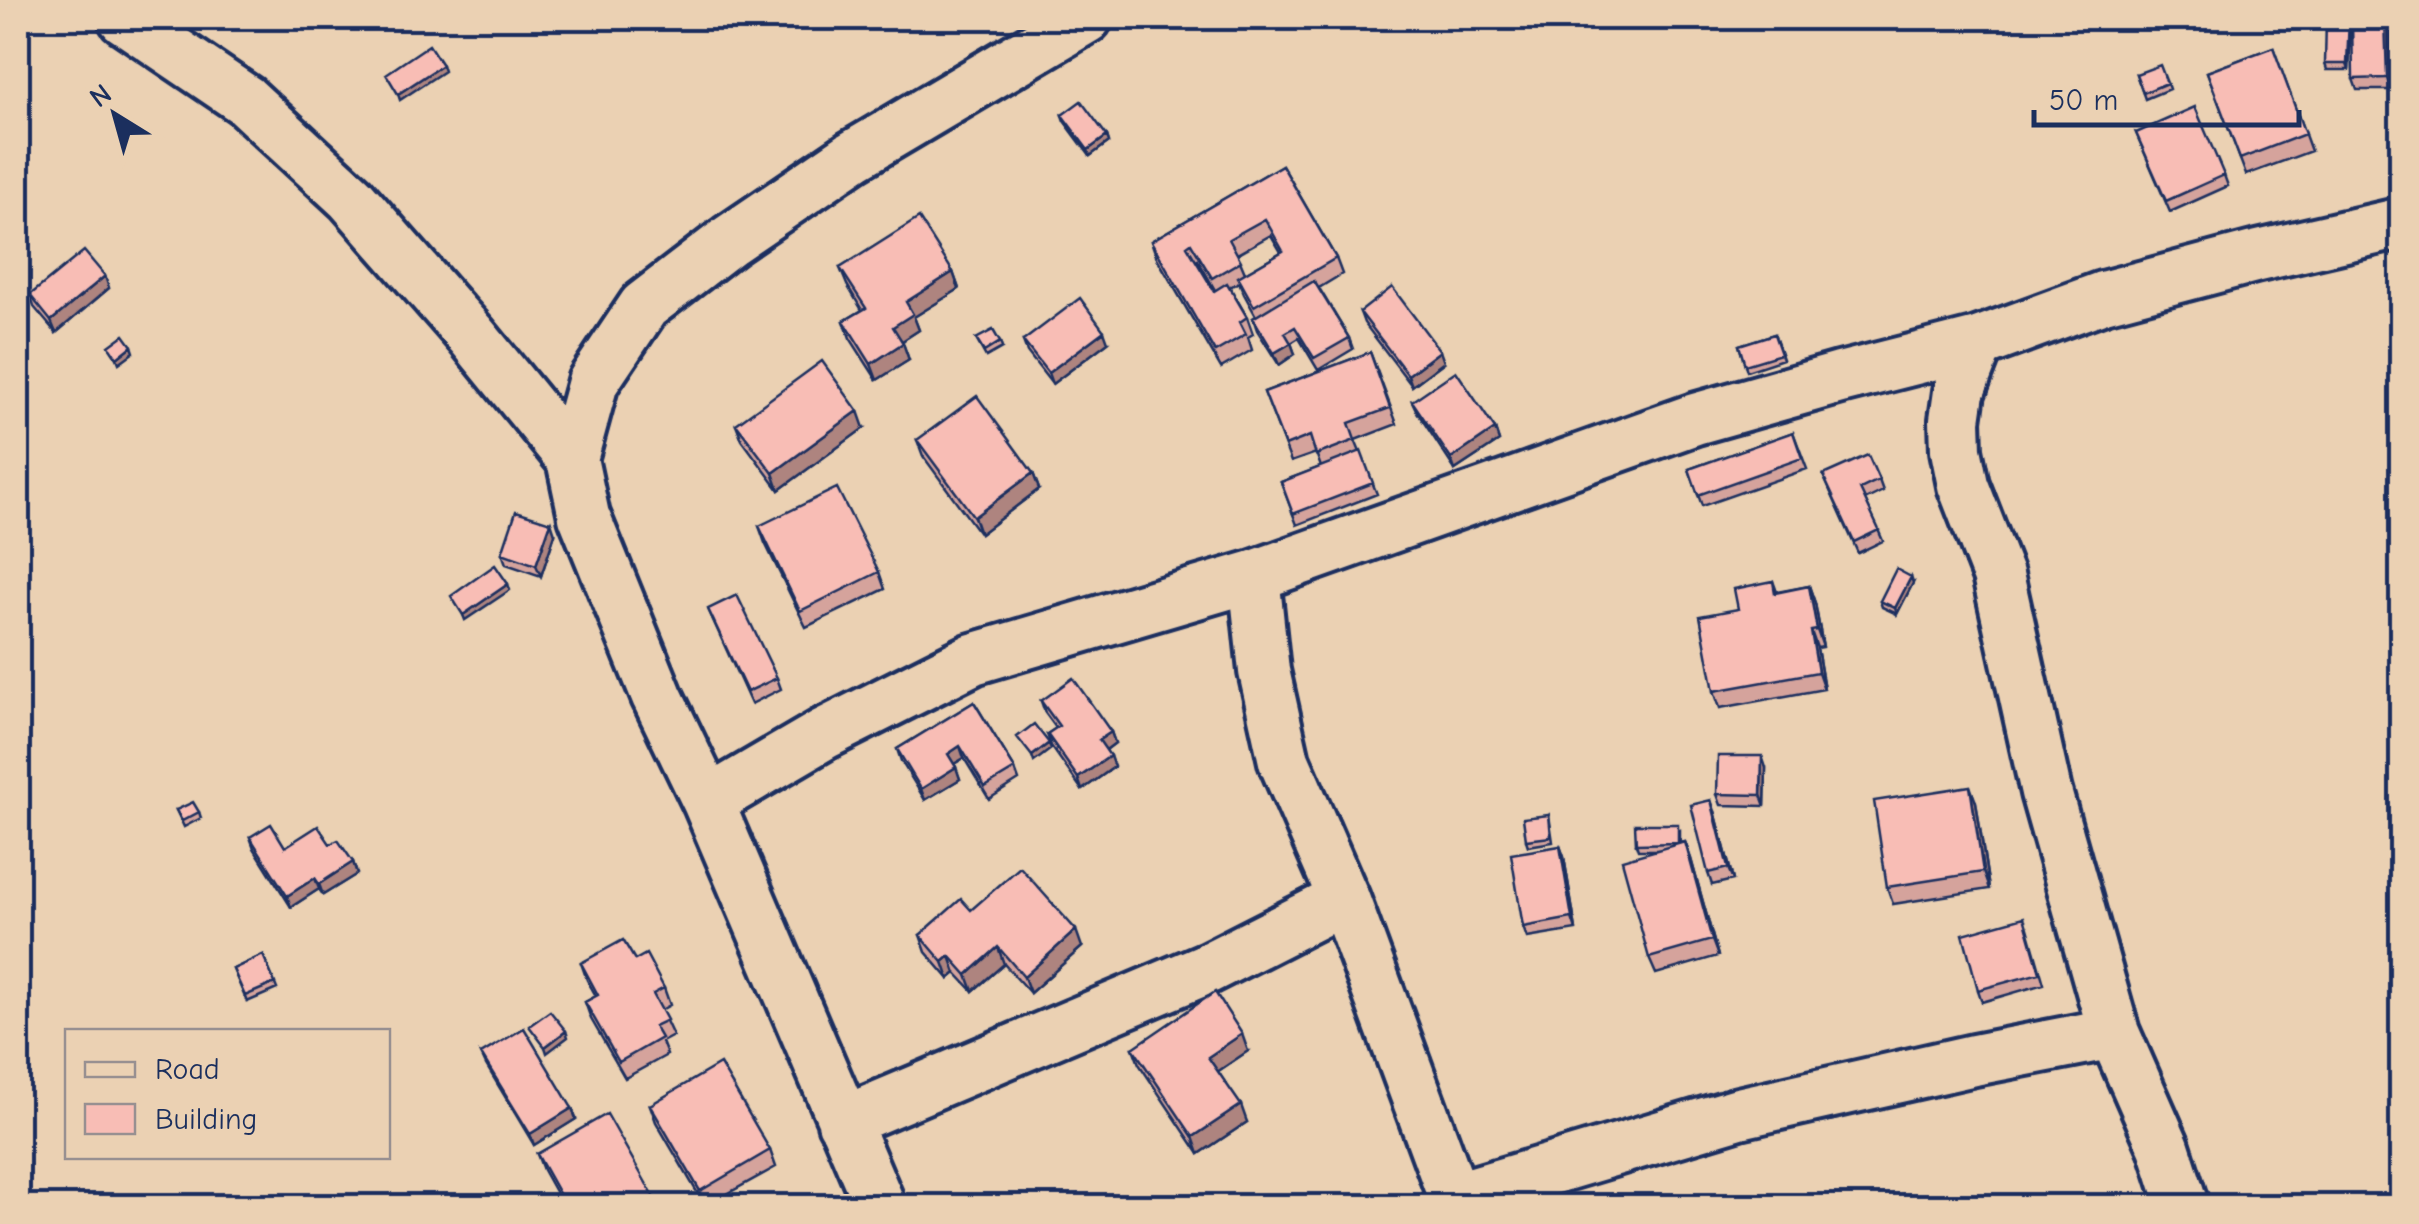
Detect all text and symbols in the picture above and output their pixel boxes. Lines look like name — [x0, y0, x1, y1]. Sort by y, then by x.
north arrow — [65, 65, 165, 165]
scale bar — [2034, 65, 2299, 127]
text: N — [84, 78, 117, 114]
text: 50 m — [2049, 83, 2118, 118]
legend — [65, 1029, 390, 1159]
text: Road — [155, 1052, 220, 1087]
text: Building — [155, 1102, 258, 1137]

